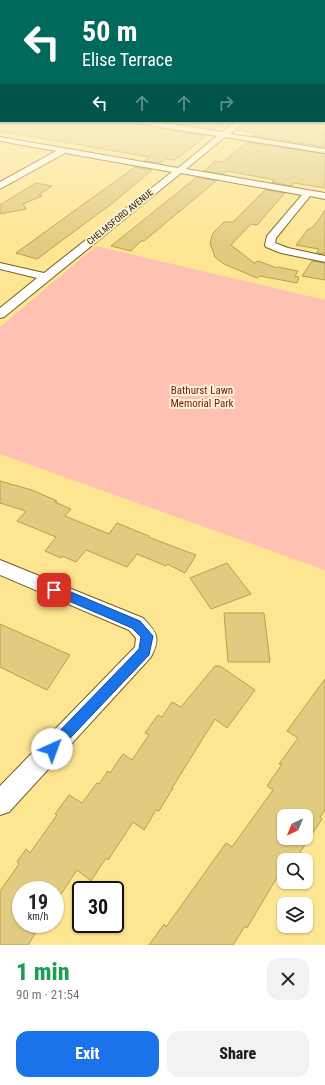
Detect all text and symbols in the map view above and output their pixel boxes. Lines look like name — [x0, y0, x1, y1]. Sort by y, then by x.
text: 50 m — [82, 15, 138, 48]
icon: left — [16, 16, 68, 68]
text: Elise Terrace — [82, 49, 173, 70]
icon: left — [89, 92, 111, 114]
icon: ahead — [131, 92, 153, 114]
icon: ahead — [173, 92, 195, 114]
icon: right — [215, 92, 237, 114]
street label: CHELMSFORD AVENUE — [85, 187, 155, 247]
park label: Bathurst Lawn Memorial Park — [170, 384, 234, 410]
pin — [37, 573, 71, 607]
icon: arrive — [43, 579, 65, 601]
position arrow — [31, 728, 73, 770]
north arrow — [277, 809, 313, 845]
map controls — [277, 809, 313, 933]
button: search — [277, 853, 313, 889]
speed limit sign: 30 — [72, 881, 124, 933]
text: 19 — [28, 890, 48, 914]
button: layers — [277, 897, 313, 933]
text: km/h — [28, 911, 48, 922]
text: 1 min — [16, 958, 70, 986]
button: close — [267, 958, 309, 1000]
text: 90 m · 21:54 — [16, 987, 79, 1002]
button: Exit — [16, 1031, 159, 1077]
button: Share — [167, 1031, 309, 1077]

